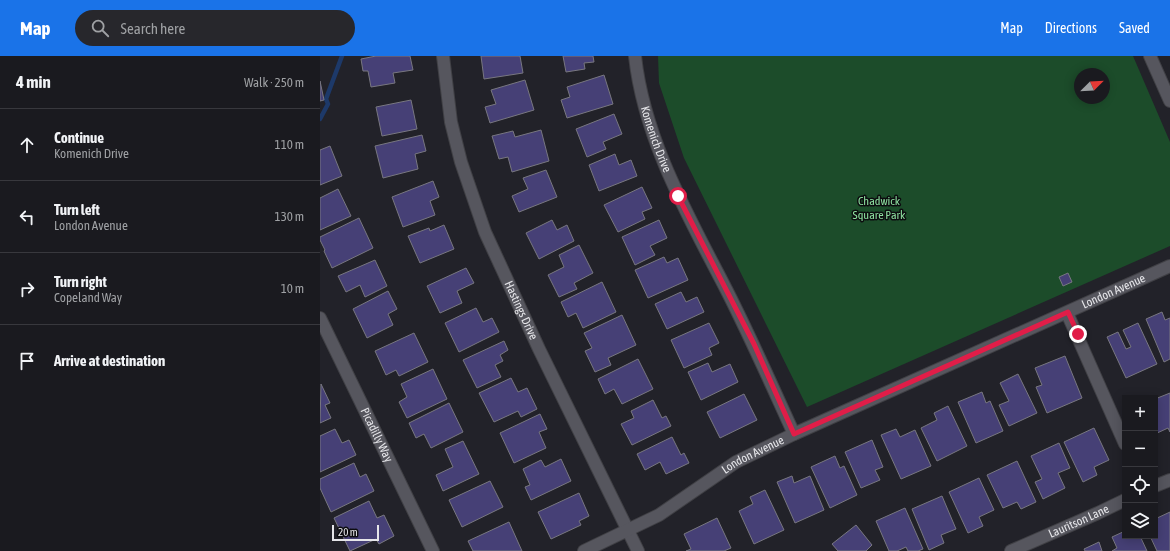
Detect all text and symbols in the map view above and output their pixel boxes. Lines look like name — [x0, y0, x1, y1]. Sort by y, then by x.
search box — [75, 10, 355, 46]
text: Map — [20, 17, 51, 39]
icon: search — [89, 17, 111, 39]
text: Search here — [121, 20, 185, 37]
text: Map — [1000, 20, 1023, 36]
text: Directions — [1045, 20, 1097, 36]
text: Saved — [1119, 20, 1150, 36]
north arrow — [1074, 68, 1110, 104]
text: 4 min — [16, 72, 51, 92]
text: Walk · 250 m — [244, 75, 304, 90]
street label: Komenich Drive — [638, 105, 674, 174]
text: Continue — [54, 129, 104, 146]
icon: ahead — [16, 134, 38, 156]
text: 110 m — [275, 137, 304, 152]
text: Komenich Drive — [54, 146, 129, 161]
route start — [669, 187, 687, 205]
park label: Chadwick Square Park — [853, 194, 906, 222]
text: Turn left — [54, 201, 100, 218]
icon: left — [16, 206, 38, 228]
text: 130 m — [275, 209, 304, 224]
text: London Avenue — [54, 218, 128, 233]
street label: London Avenue — [1079, 271, 1147, 312]
text: Turn right — [54, 273, 107, 290]
icon: right — [16, 278, 38, 300]
street label: Hastings Drive — [502, 279, 541, 342]
text: 10 m — [281, 281, 304, 296]
text: Copeland Way — [54, 290, 122, 305]
route end — [1069, 325, 1087, 343]
icon: arrive — [16, 350, 38, 372]
text: Arrive at destination — [54, 352, 165, 369]
map controls — [1122, 395, 1158, 539]
button: + — [1122, 395, 1158, 431]
street label: Picadilly Way — [358, 406, 396, 464]
button: − — [1122, 431, 1158, 467]
street label: London Avenue — [719, 433, 786, 477]
button: locate — [1122, 467, 1158, 503]
street label: Lauritson Lane — [1046, 502, 1111, 541]
button: layers — [1122, 503, 1158, 539]
scale bar — [332, 523, 379, 542]
text: 20 m — [338, 526, 358, 538]

